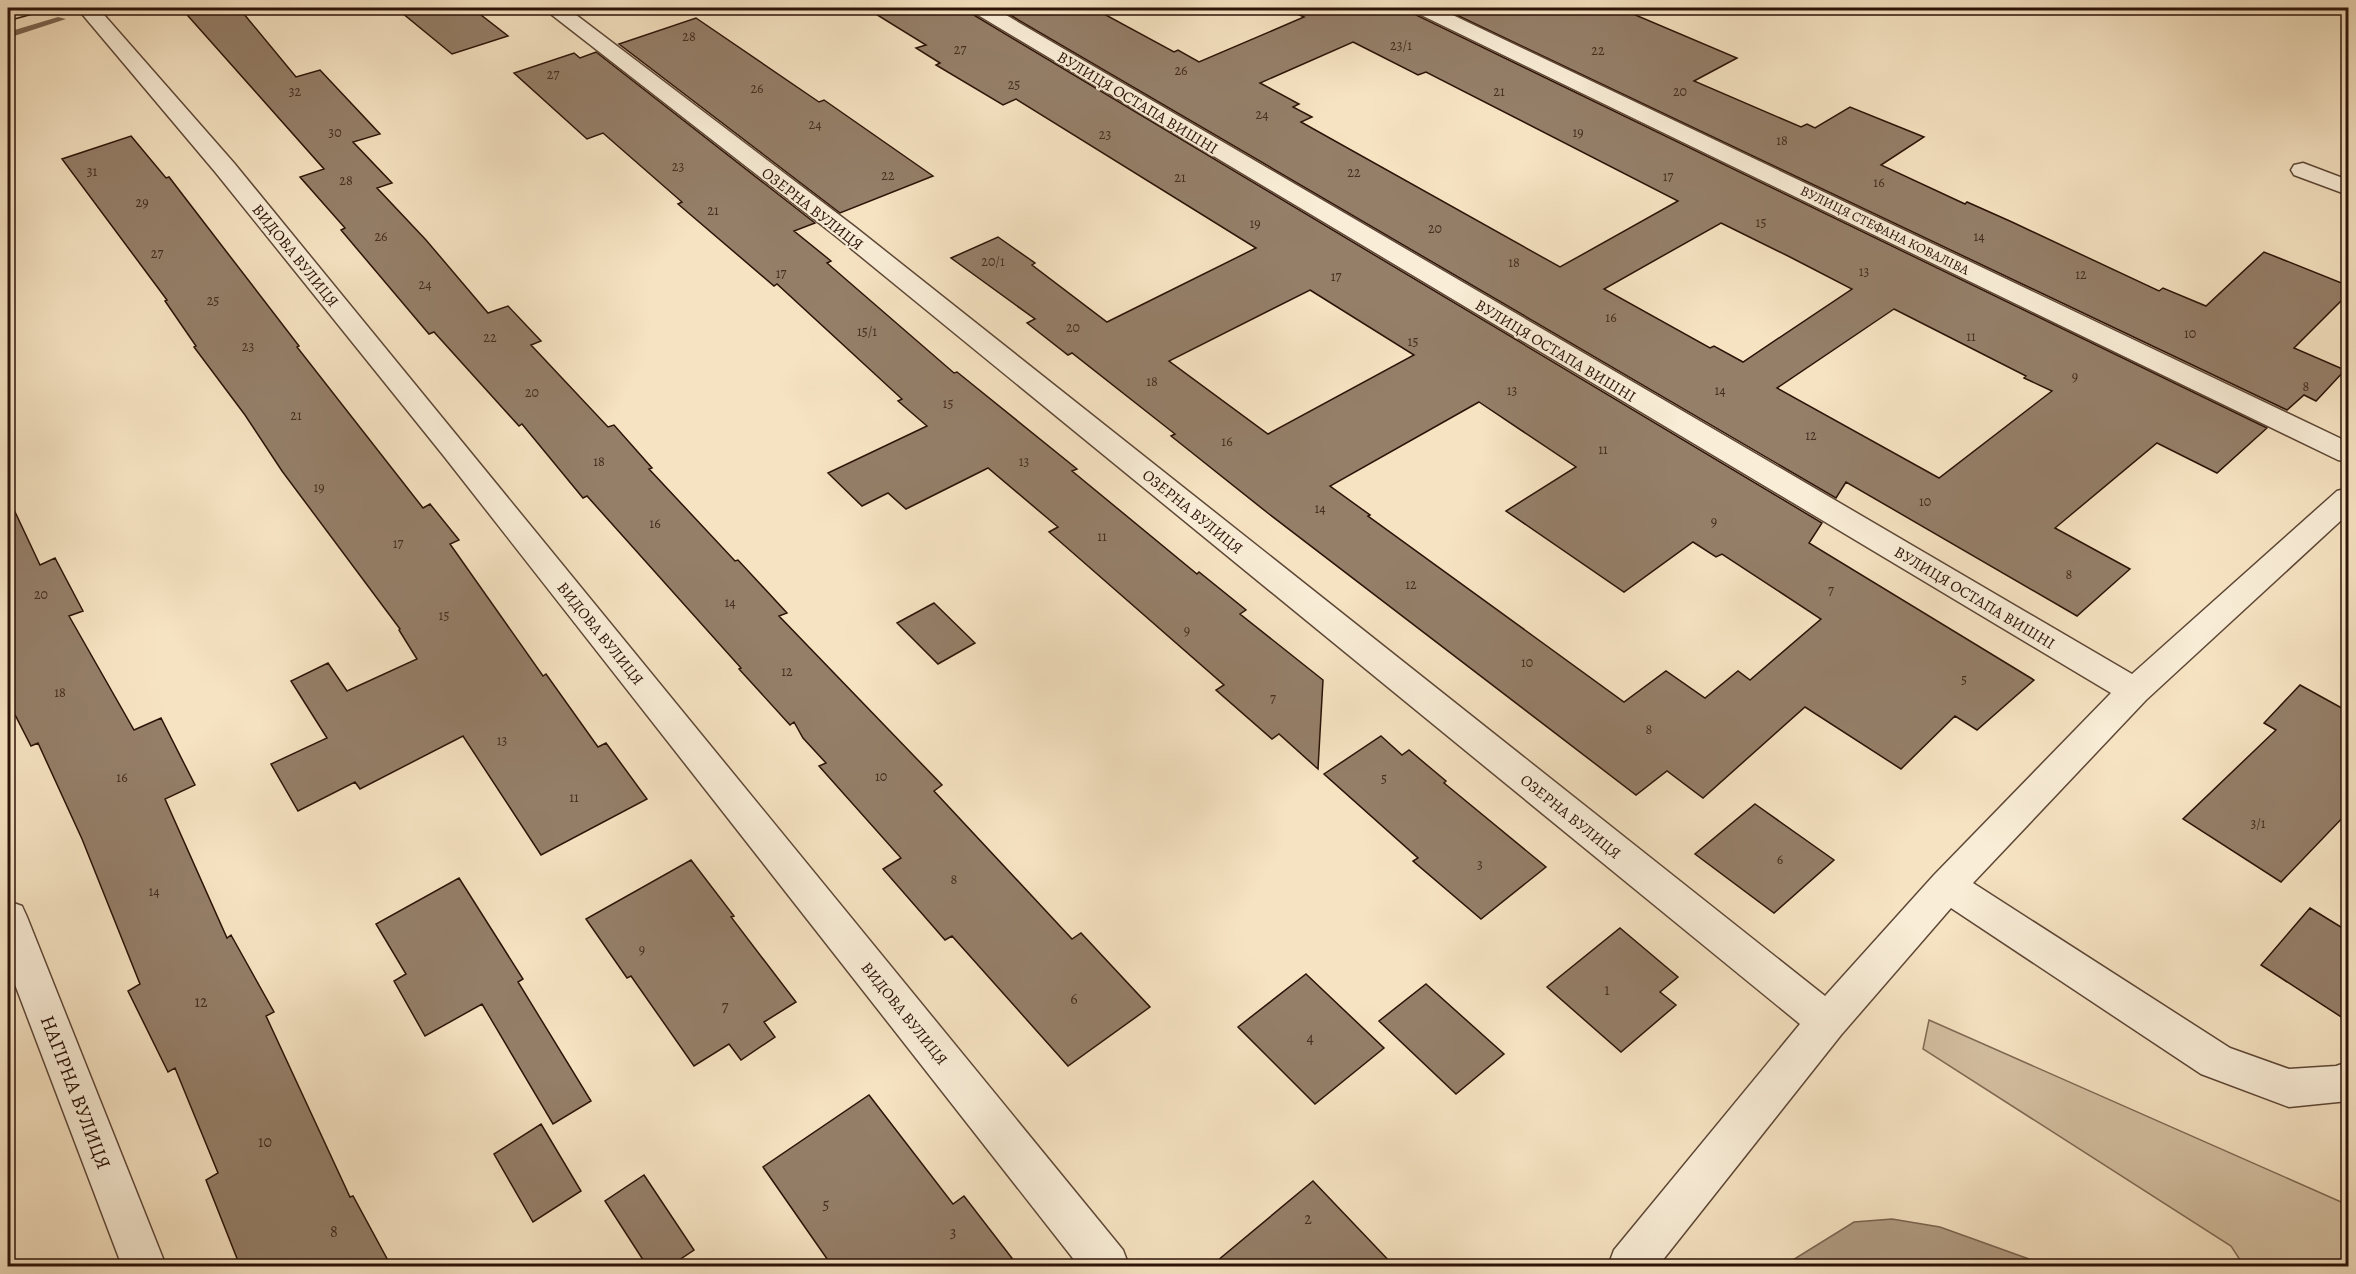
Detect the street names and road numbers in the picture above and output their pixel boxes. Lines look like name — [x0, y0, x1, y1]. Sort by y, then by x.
street label: ВУЛИЦЯ ОСТАПА ВИШНІ — [1053, 46, 1222, 160]
street label: ОЗЕРНА ВУЛИЦЯ — [757, 162, 868, 256]
street label: ВУЛИЦЯ СТЕФАНА КОВАЛІВА — [1797, 181, 1973, 280]
street label: ВИДОВА ВУЛИЦЯ — [247, 199, 344, 312]
street label: ВУЛИЦЯ ОСТАПА ВИШНІ — [1471, 294, 1640, 408]
street label: ОЗЕРНА ВУЛИЦЯ — [1137, 464, 1248, 559]
street label: ВУЛИЦЯ ОСТАПА ВИШНІ — [1890, 541, 2059, 655]
street label: ВИДОВА ВУЛИЦЯ — [552, 577, 649, 690]
street label: ОЗЕРНА ВУЛИЦЯ — [1515, 769, 1626, 864]
street label: ВИДОВА ВУЛИЦЯ — [856, 957, 953, 1070]
street label: НАГІРНА ВУЛИЦЯ — [34, 1012, 117, 1173]

